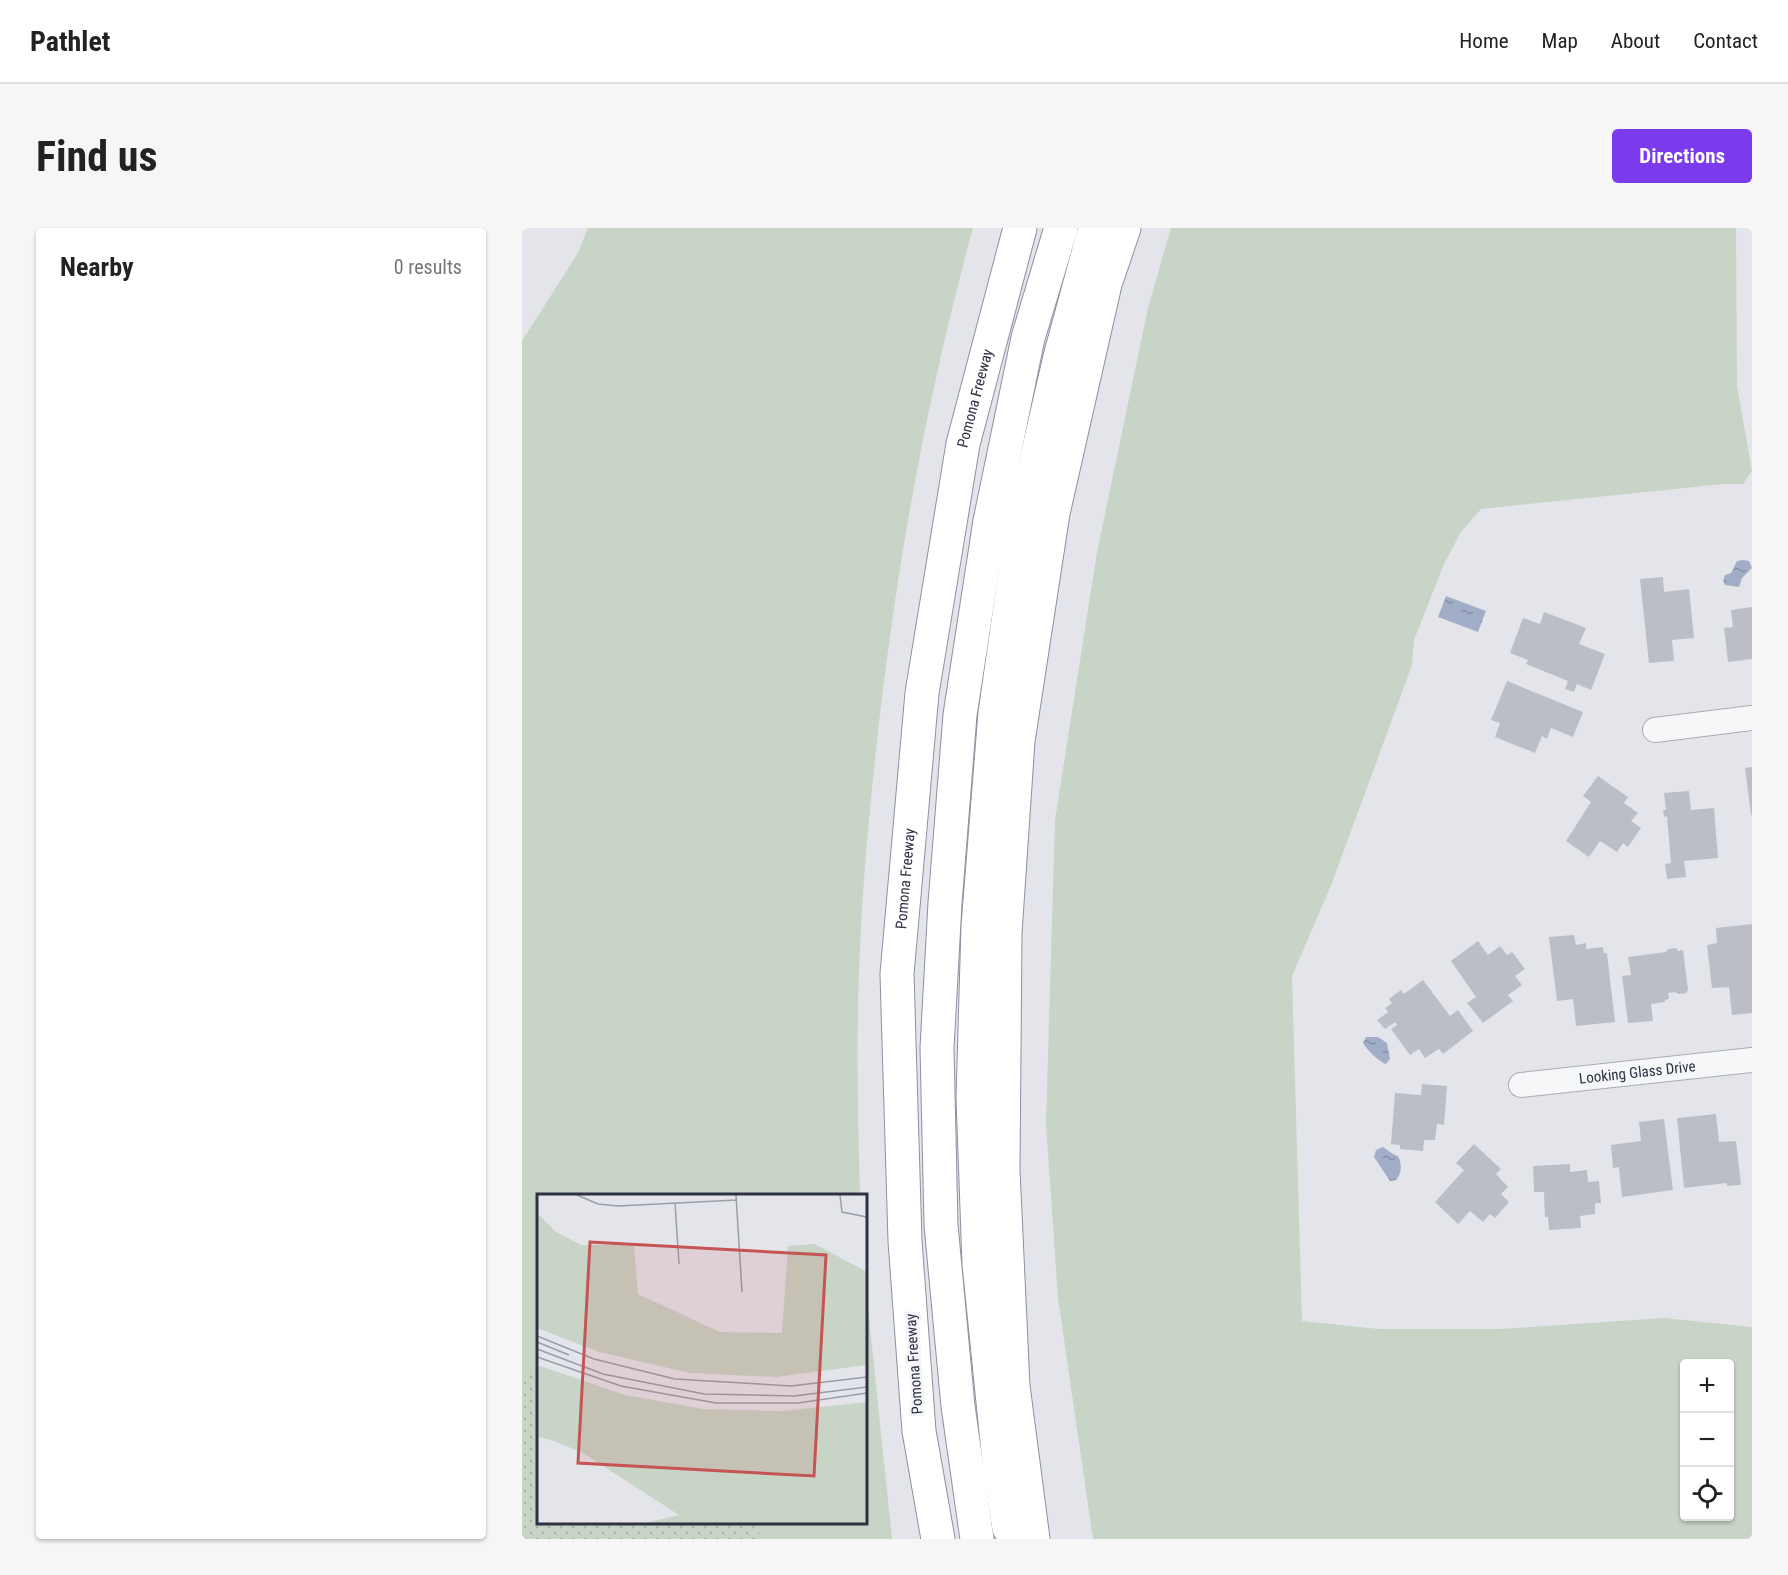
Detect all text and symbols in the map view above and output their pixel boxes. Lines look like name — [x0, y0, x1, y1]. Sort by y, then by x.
text: Pathlet — [30, 25, 110, 58]
text: Home — [1459, 29, 1509, 53]
text: Map — [1542, 29, 1578, 53]
text: About — [1611, 29, 1660, 53]
text: Contact — [1693, 29, 1758, 53]
button: Directions — [1612, 129, 1752, 183]
text: Find us — [36, 132, 157, 181]
text: Nearby — [60, 252, 134, 282]
text: 0 results — [394, 255, 462, 279]
street label: Pomona Freeway — [953, 347, 997, 449]
street label: Pomona Freeway — [892, 828, 919, 930]
street label: Looking Glass Drive — [1578, 1057, 1697, 1088]
inset map — [537, 1194, 867, 1524]
street label: Pomona Freeway — [901, 1313, 927, 1415]
map controls — [1680, 1359, 1734, 1521]
button: + — [1680, 1359, 1734, 1413]
button: − — [1680, 1413, 1734, 1467]
button: locate — [1680, 1467, 1734, 1521]

